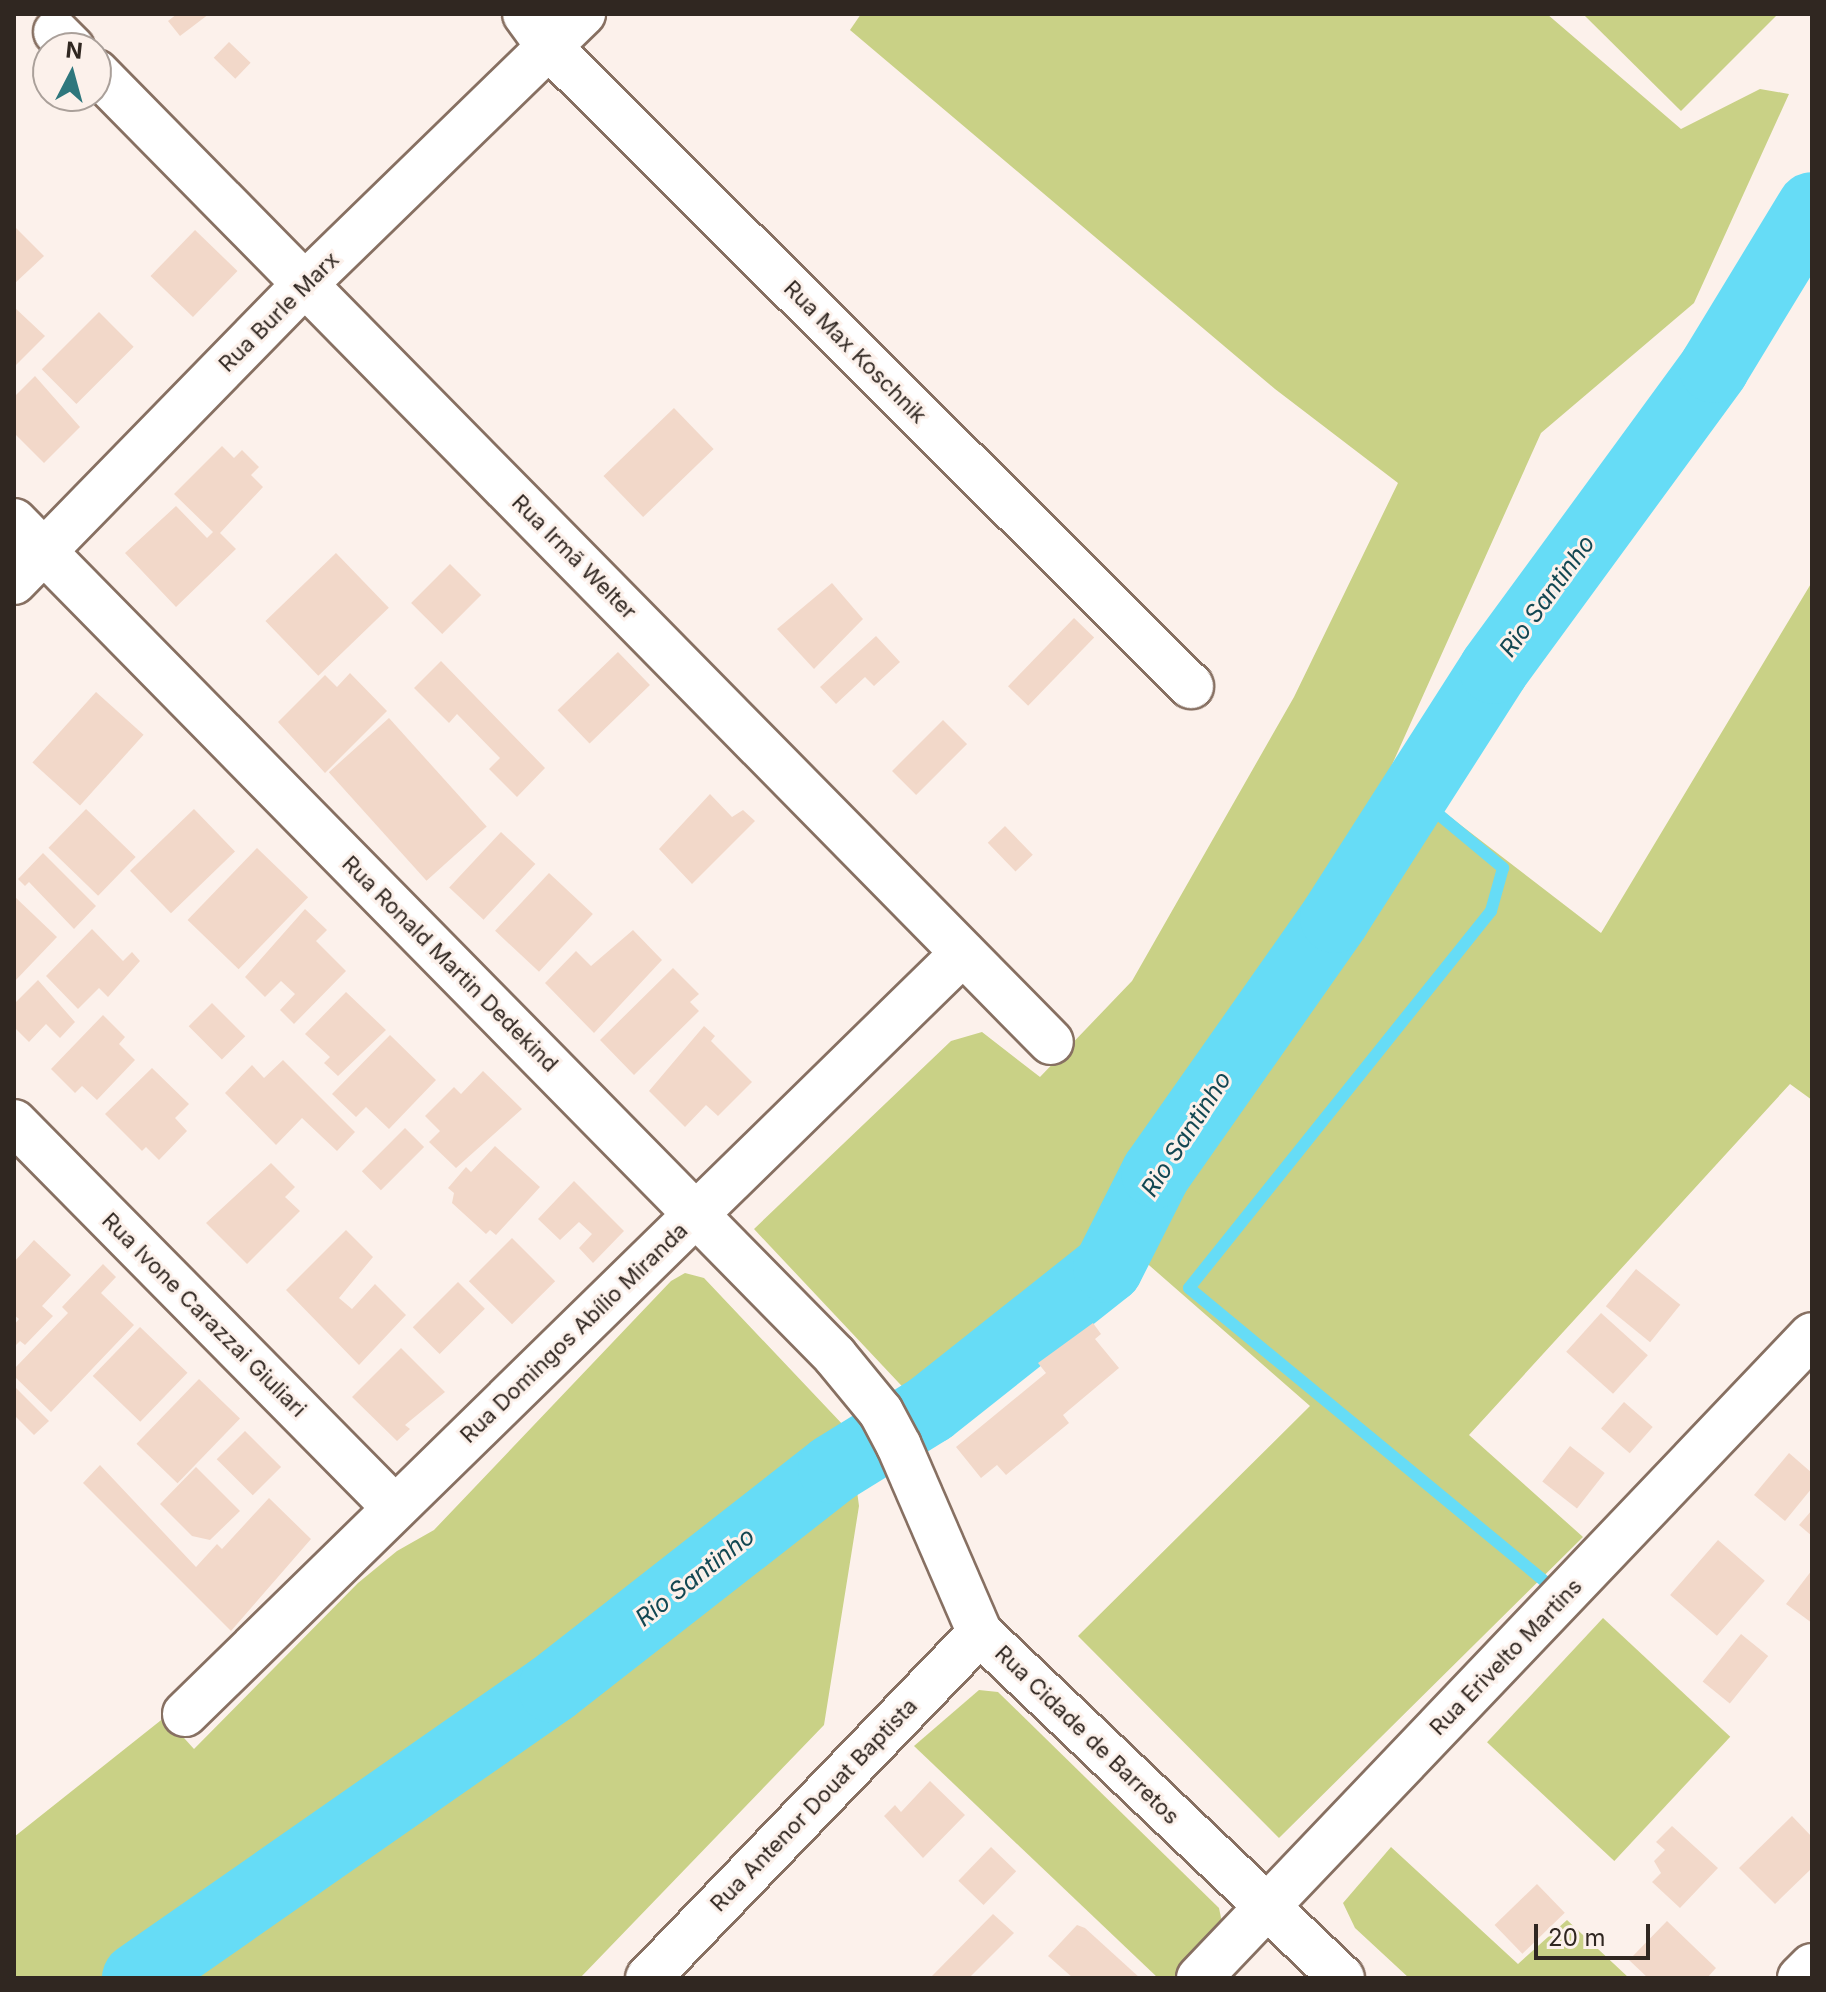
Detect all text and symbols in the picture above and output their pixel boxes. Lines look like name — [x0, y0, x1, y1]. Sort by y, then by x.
north arrow — [32, 32, 112, 112]
text: N — [65, 36, 84, 64]
street label: Rua Burle Marx — [213, 246, 345, 378]
street label: Rua Max Koschnik — [778, 275, 932, 429]
street label: Rua Irmã Welter — [506, 489, 642, 625]
water label: Rio Santinho — [1493, 530, 1601, 662]
street label: Rua Ronald Martin Dedekind — [337, 851, 563, 1077]
water label: Rio Santinho — [1135, 1066, 1237, 1202]
street label: Rua Ivone Carazzai Giuliari — [96, 1207, 312, 1423]
street label: Rua Domingos Abílio Miranda — [455, 1217, 693, 1449]
water label: Rio Santinho — [630, 1522, 760, 1632]
street label: Rua Erivelto Martins — [1424, 1573, 1588, 1741]
street label: Rua Cidade de Barretos — [989, 1640, 1185, 1830]
street label: Rua Antenor Douat Baptista — [705, 1693, 923, 1917]
scale bar — [1538, 1908, 1654, 1958]
text: 20 m — [1548, 1923, 1606, 1952]

